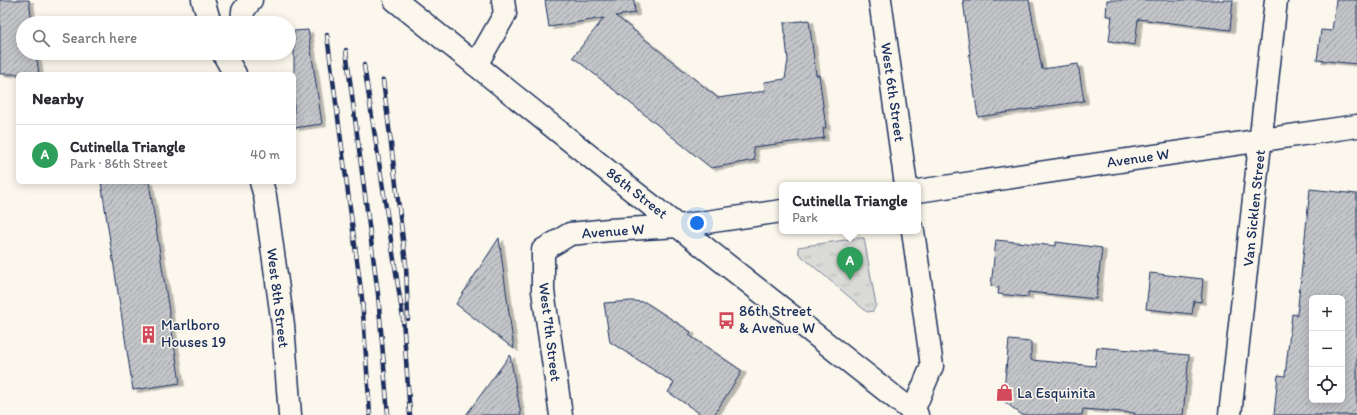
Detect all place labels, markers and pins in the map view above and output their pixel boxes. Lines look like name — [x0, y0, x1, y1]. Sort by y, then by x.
pin: A — [837, 247, 863, 280]
place label: 86th Street & Avenue W — [739, 302, 815, 337]
bus stop icon: 86th Street & Avenue W — [716, 310, 736, 330]
place label: Marlboro Houses 19 — [161, 316, 226, 351]
building icon: Marlboro Houses 19 — [138, 324, 158, 344]
shop icon: La Esquinita — [994, 383, 1014, 403]
place label: La Esquinita — [1017, 384, 1096, 402]

